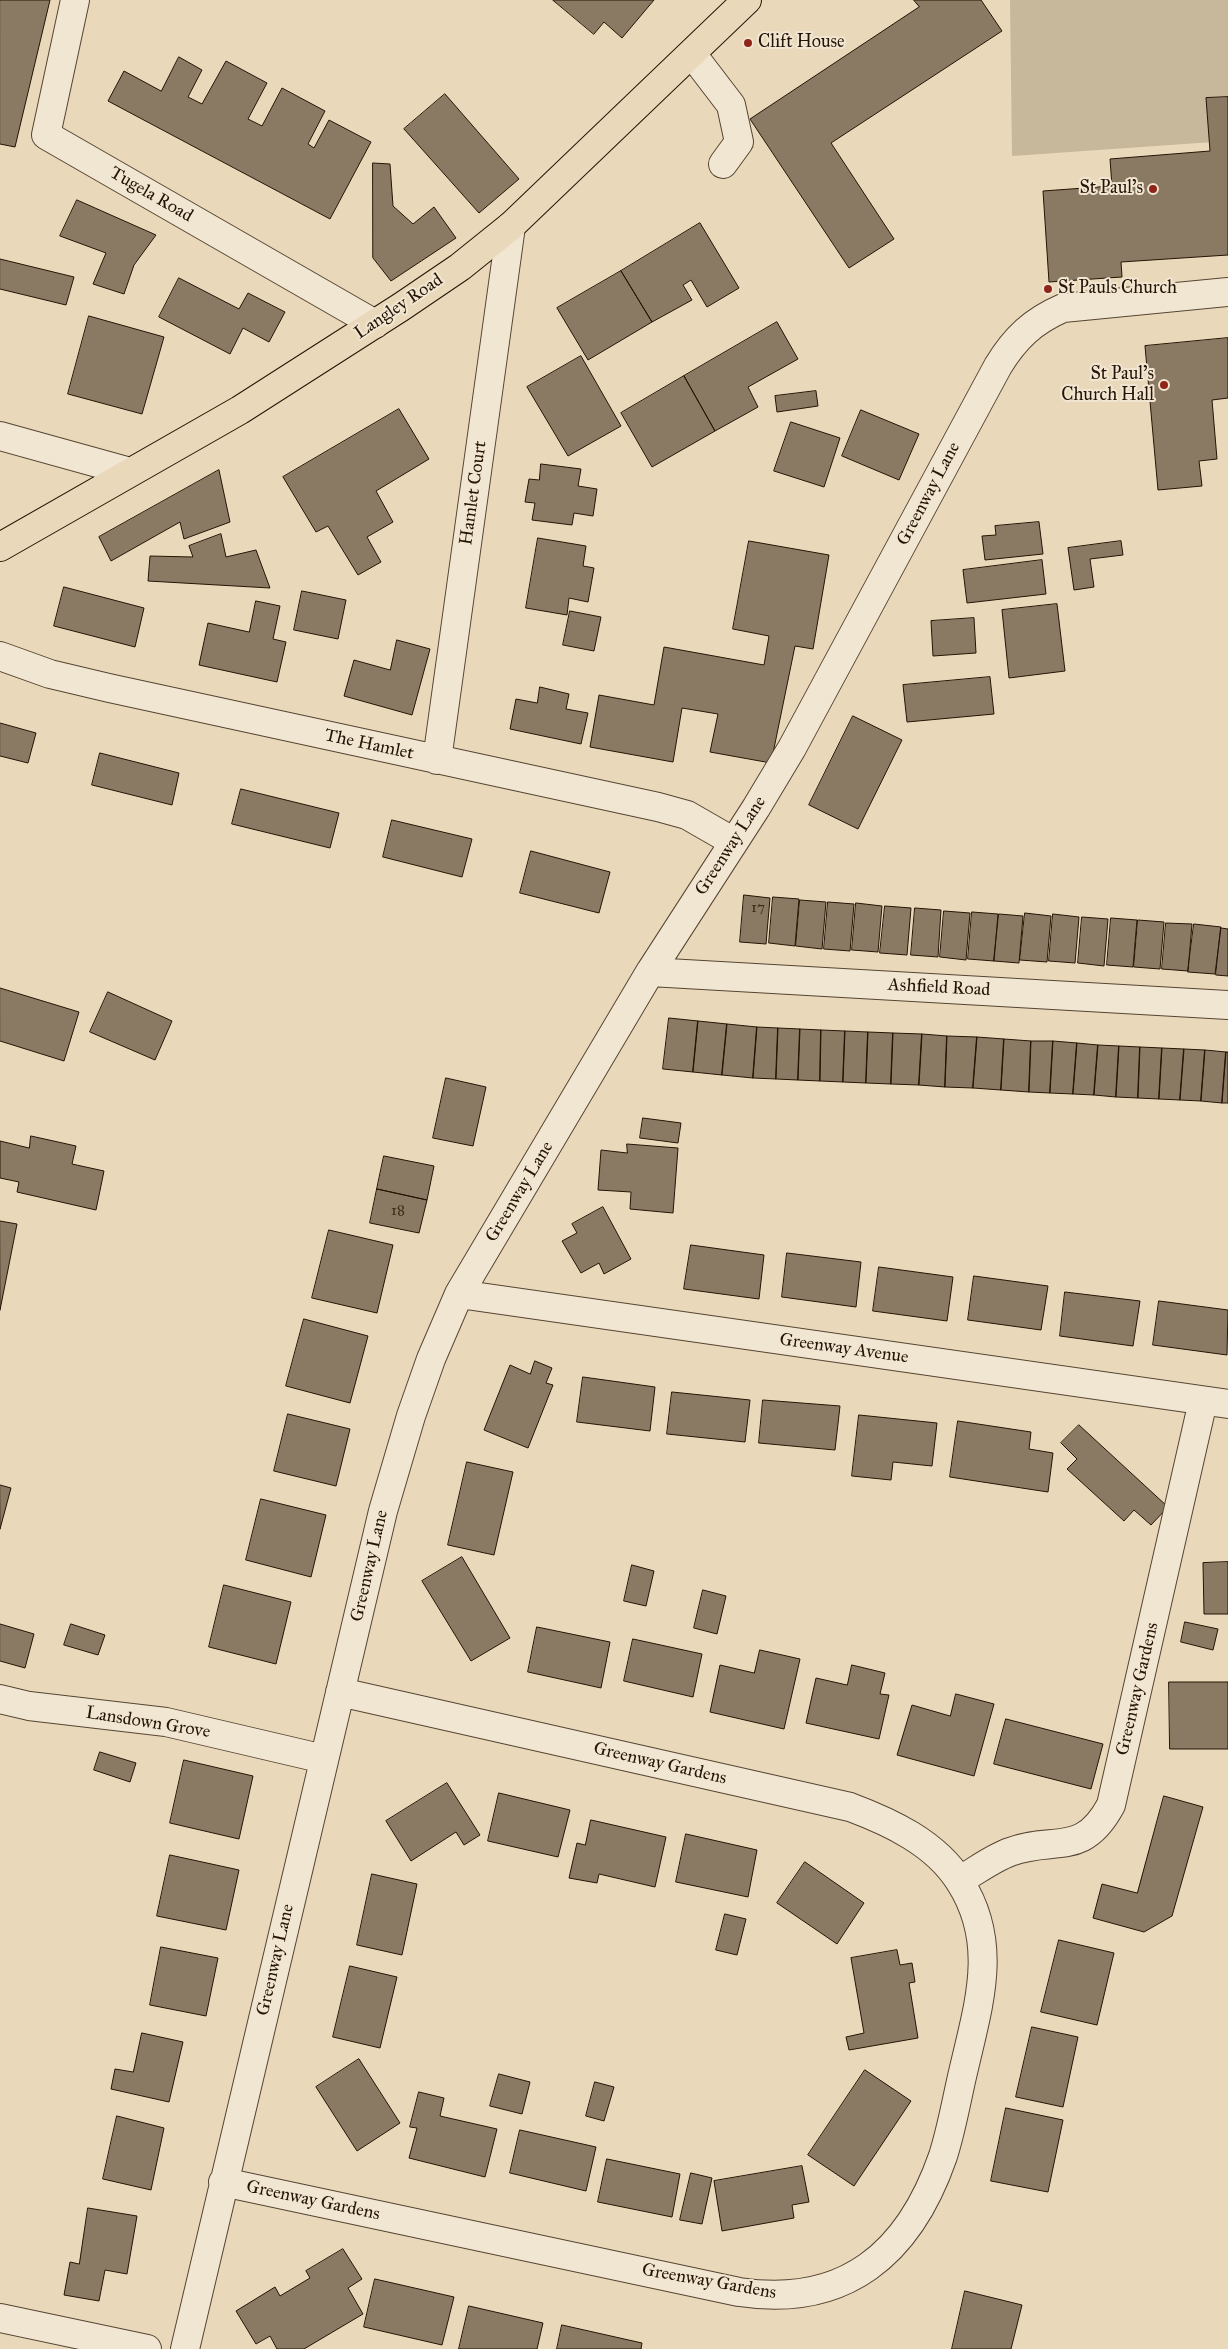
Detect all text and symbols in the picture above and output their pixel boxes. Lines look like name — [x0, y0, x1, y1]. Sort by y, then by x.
place label: Clift House — [758, 32, 845, 54]
marker: Clift House — [742, 37, 754, 49]
street label: Tugela Road — [106, 163, 196, 227]
place label: St Paul's — [1079, 178, 1143, 200]
marker: St Paul's — [1147, 183, 1159, 195]
street label: Langley Road — [351, 270, 447, 344]
place label: St Pauls Church — [1058, 278, 1177, 300]
marker: St Pauls Church — [1042, 283, 1054, 295]
place label: St Paul's Church Hall — [1061, 364, 1154, 406]
marker: St Paul's Church Hall — [1158, 379, 1170, 391]
street label: Hamlet Court — [456, 439, 492, 547]
street label: Greenway Lane — [893, 439, 965, 549]
street label: The Hamlet — [322, 725, 416, 765]
street label: Greenway Lane — [691, 792, 771, 900]
house number: 17 — [751, 899, 765, 917]
street label: Ashfield Road — [887, 975, 991, 1001]
street label: Greenway Lane — [481, 1138, 559, 1246]
house number: 18 — [391, 1202, 405, 1220]
street label: Greenway Avenue — [778, 1329, 910, 1369]
street label: Greenway Lane — [347, 1508, 393, 1624]
street label: Greenway Gardens — [1112, 1620, 1164, 1758]
street label: Lansdown Grove — [84, 1703, 212, 1743]
street label: Greenway Gardens — [591, 1738, 729, 1790]
street label: Greenway Lane — [253, 1902, 299, 2018]
street label: Greenway Gardens — [244, 2176, 382, 2226]
street label: Greenway Gardens — [640, 2260, 778, 2304]

